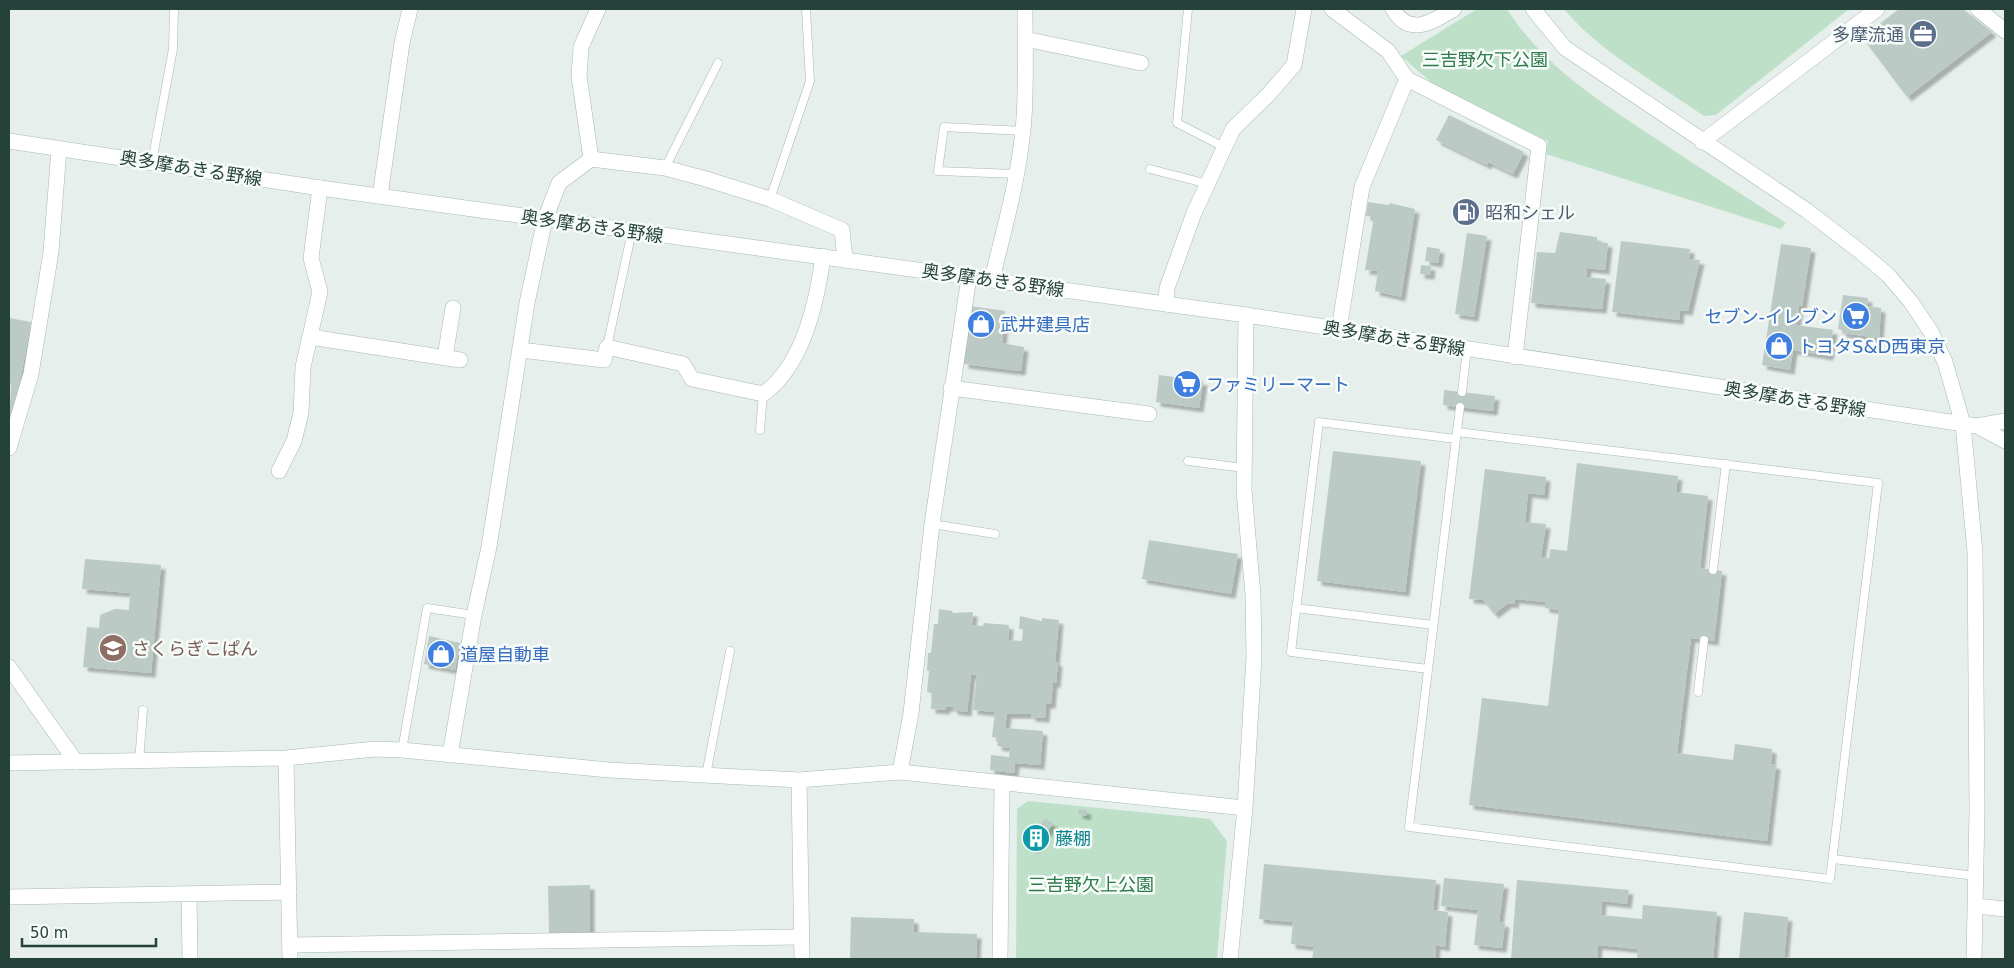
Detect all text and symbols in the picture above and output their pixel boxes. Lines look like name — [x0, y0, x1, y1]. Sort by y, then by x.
office icon: 多摩流通 — [1908, 19, 1938, 49]
place label: 多摩流通 — [1832, 24, 1904, 45]
park label: 三吉野欠下公園 — [1422, 49, 1548, 70]
street label: 奥多摩あきる野線 — [118, 146, 264, 190]
fuel station icon: 昭和シェル — [1451, 197, 1481, 227]
place label: 昭和シェル — [1485, 202, 1575, 223]
street label: 奥多摩あきる野線 — [519, 206, 665, 246]
street label: 奥多摩あきる野線 — [920, 260, 1066, 300]
supermarket icon: セブン-イレブン — [1841, 301, 1871, 331]
place label: セブン-イレブン — [1705, 306, 1837, 327]
shop icon: 武井建具店 — [966, 309, 996, 339]
place label: 武井建具店 — [1000, 314, 1090, 335]
street label: 奥多摩あきる野線 — [1321, 316, 1467, 360]
shop icon: トヨタS&D西東京 — [1764, 331, 1794, 361]
place label: トヨタS&D西東京 — [1798, 336, 1945, 357]
supermarket icon: ファミリーマート — [1172, 369, 1202, 399]
place label: ファミリーマート — [1206, 374, 1350, 395]
street label: 奥多摩あきる野線 — [1722, 377, 1868, 421]
school or university icon: さくらぎこぱん — [98, 633, 128, 663]
place label: さくらぎこぱん — [132, 638, 258, 659]
shop icon: 道屋自動車 — [426, 639, 456, 669]
place label: 道屋自動車 — [460, 644, 550, 665]
building icon: 藤棚 — [1021, 823, 1051, 853]
place label: 藤棚 — [1055, 828, 1091, 849]
park label: 三吉野欠上公園 — [1028, 874, 1154, 895]
scale bar — [22, 916, 156, 948]
text: 50 m — [30, 924, 68, 942]

